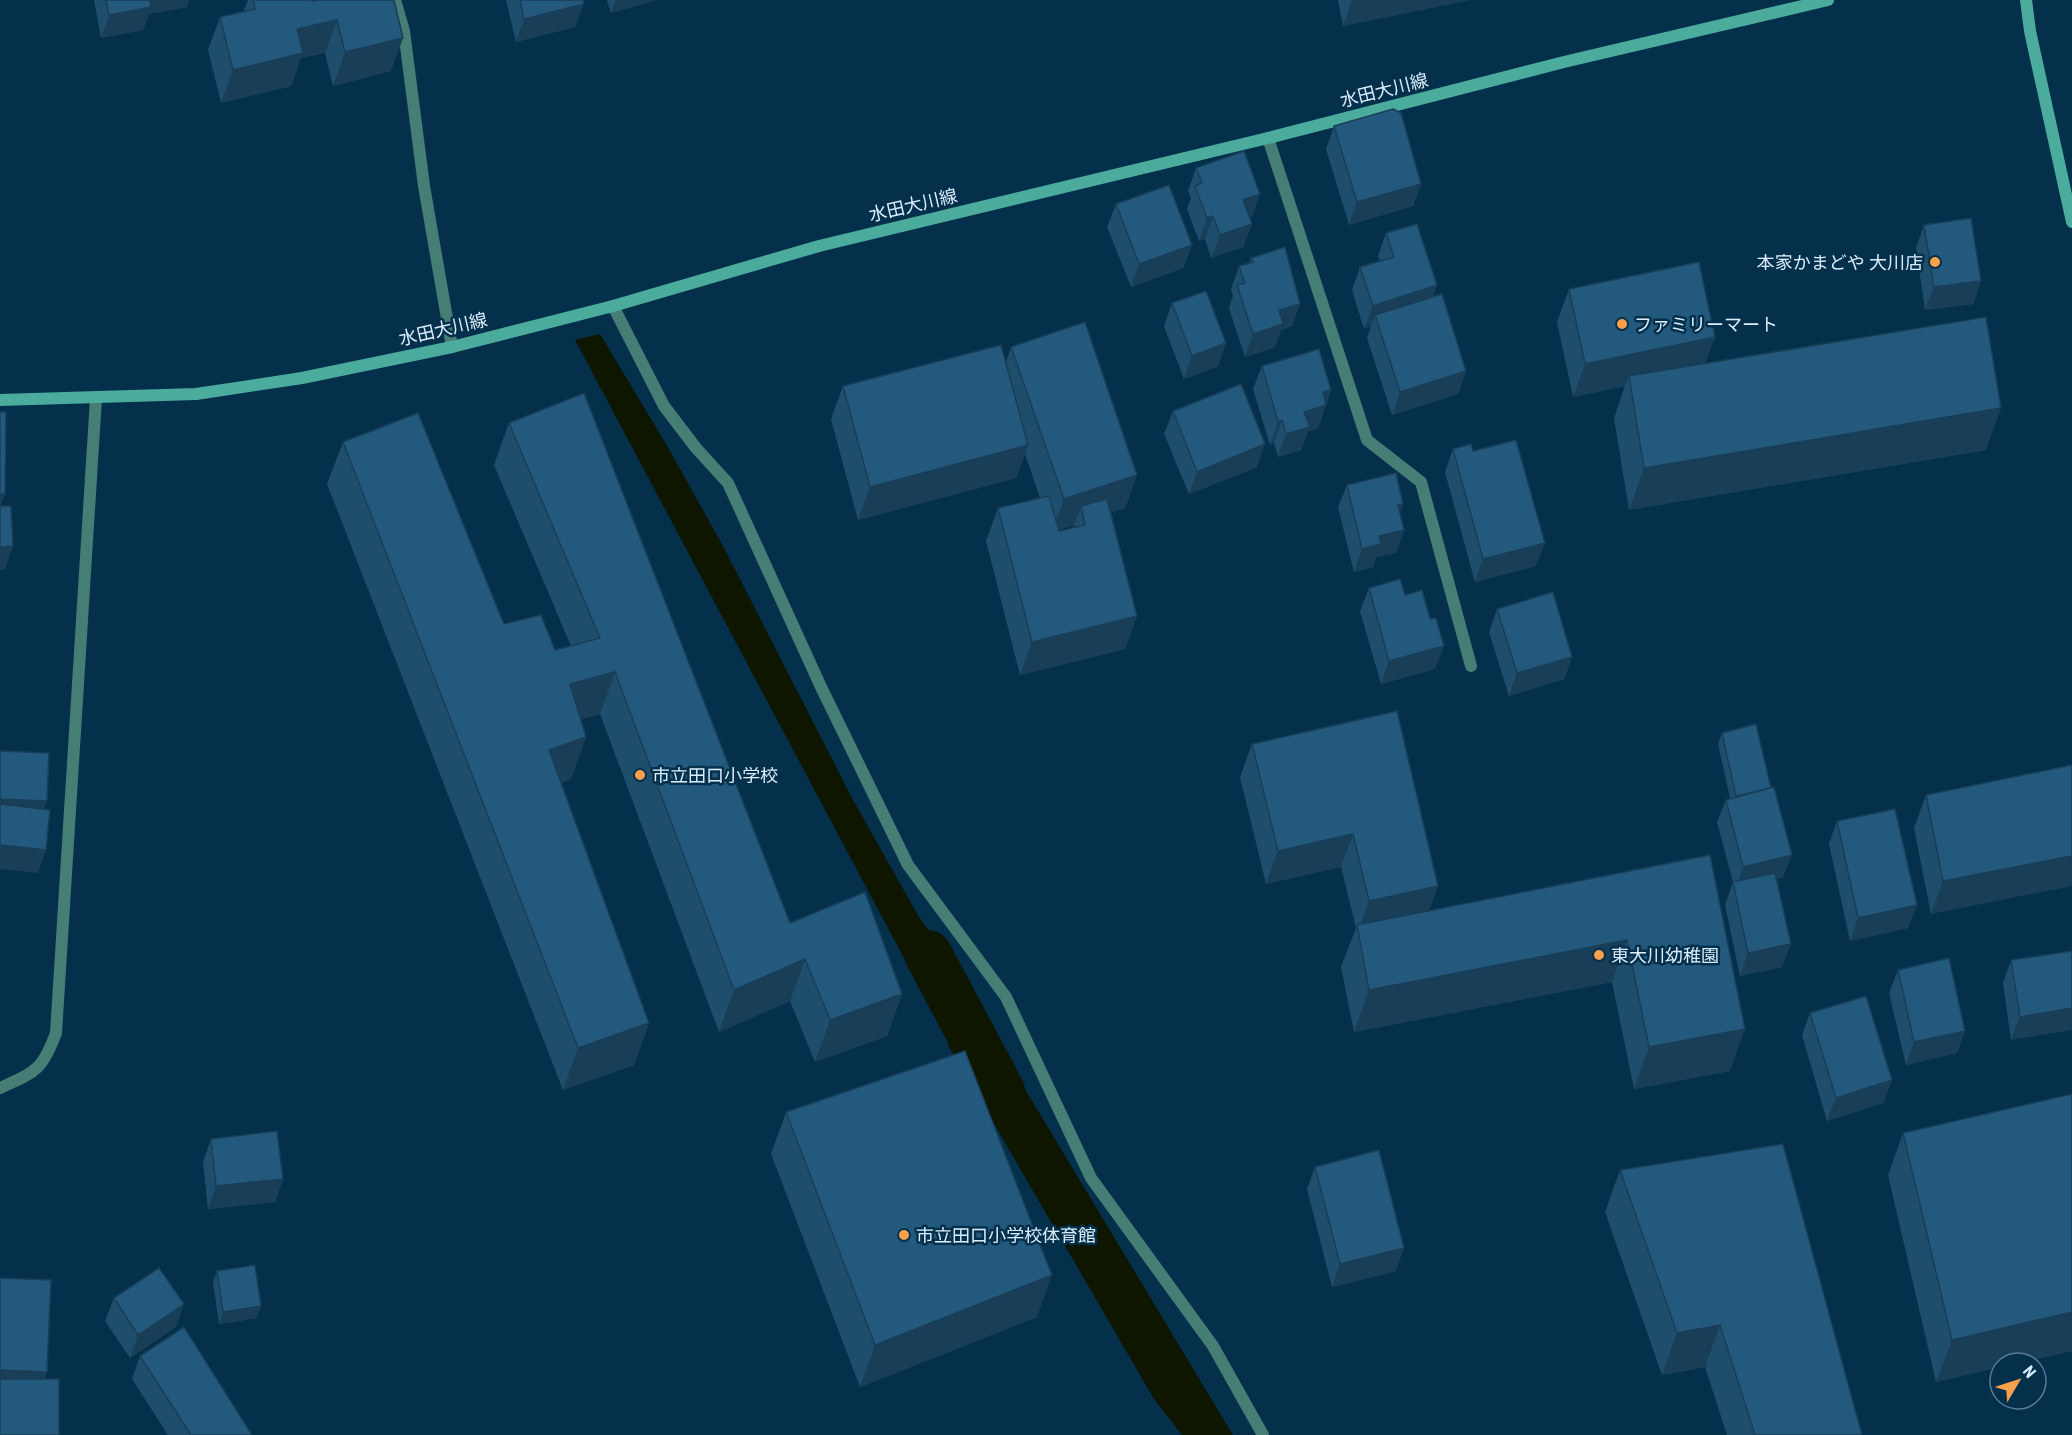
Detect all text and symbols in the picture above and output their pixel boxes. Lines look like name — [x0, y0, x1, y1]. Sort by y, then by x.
street label: 水田大川線 — [1338, 69, 1430, 111]
street label: 水田大川線 — [867, 185, 959, 225]
place label: 本家かまどや 大川店 — [1757, 252, 1923, 273]
marker: 本家かまどや 大川店 — [1928, 255, 1942, 269]
street label: 水田大川線 — [397, 309, 489, 349]
place label: ファミリーマート — [1634, 314, 1778, 335]
marker: ファミリーマート — [1615, 317, 1629, 331]
place label: 市立田口小学校 — [652, 765, 778, 786]
marker: 市立田口小学校 — [633, 768, 647, 782]
place label: 東大川幼稚園 — [1611, 945, 1719, 966]
marker: 東大川幼稚園 — [1592, 948, 1606, 962]
place label: 市立田口小学校体育館 — [916, 1225, 1096, 1246]
marker: 市立田口小学校体育館 — [897, 1228, 911, 1242]
north arrow — [1988, 1351, 2048, 1411]
text: N — [2019, 1362, 2040, 1382]

